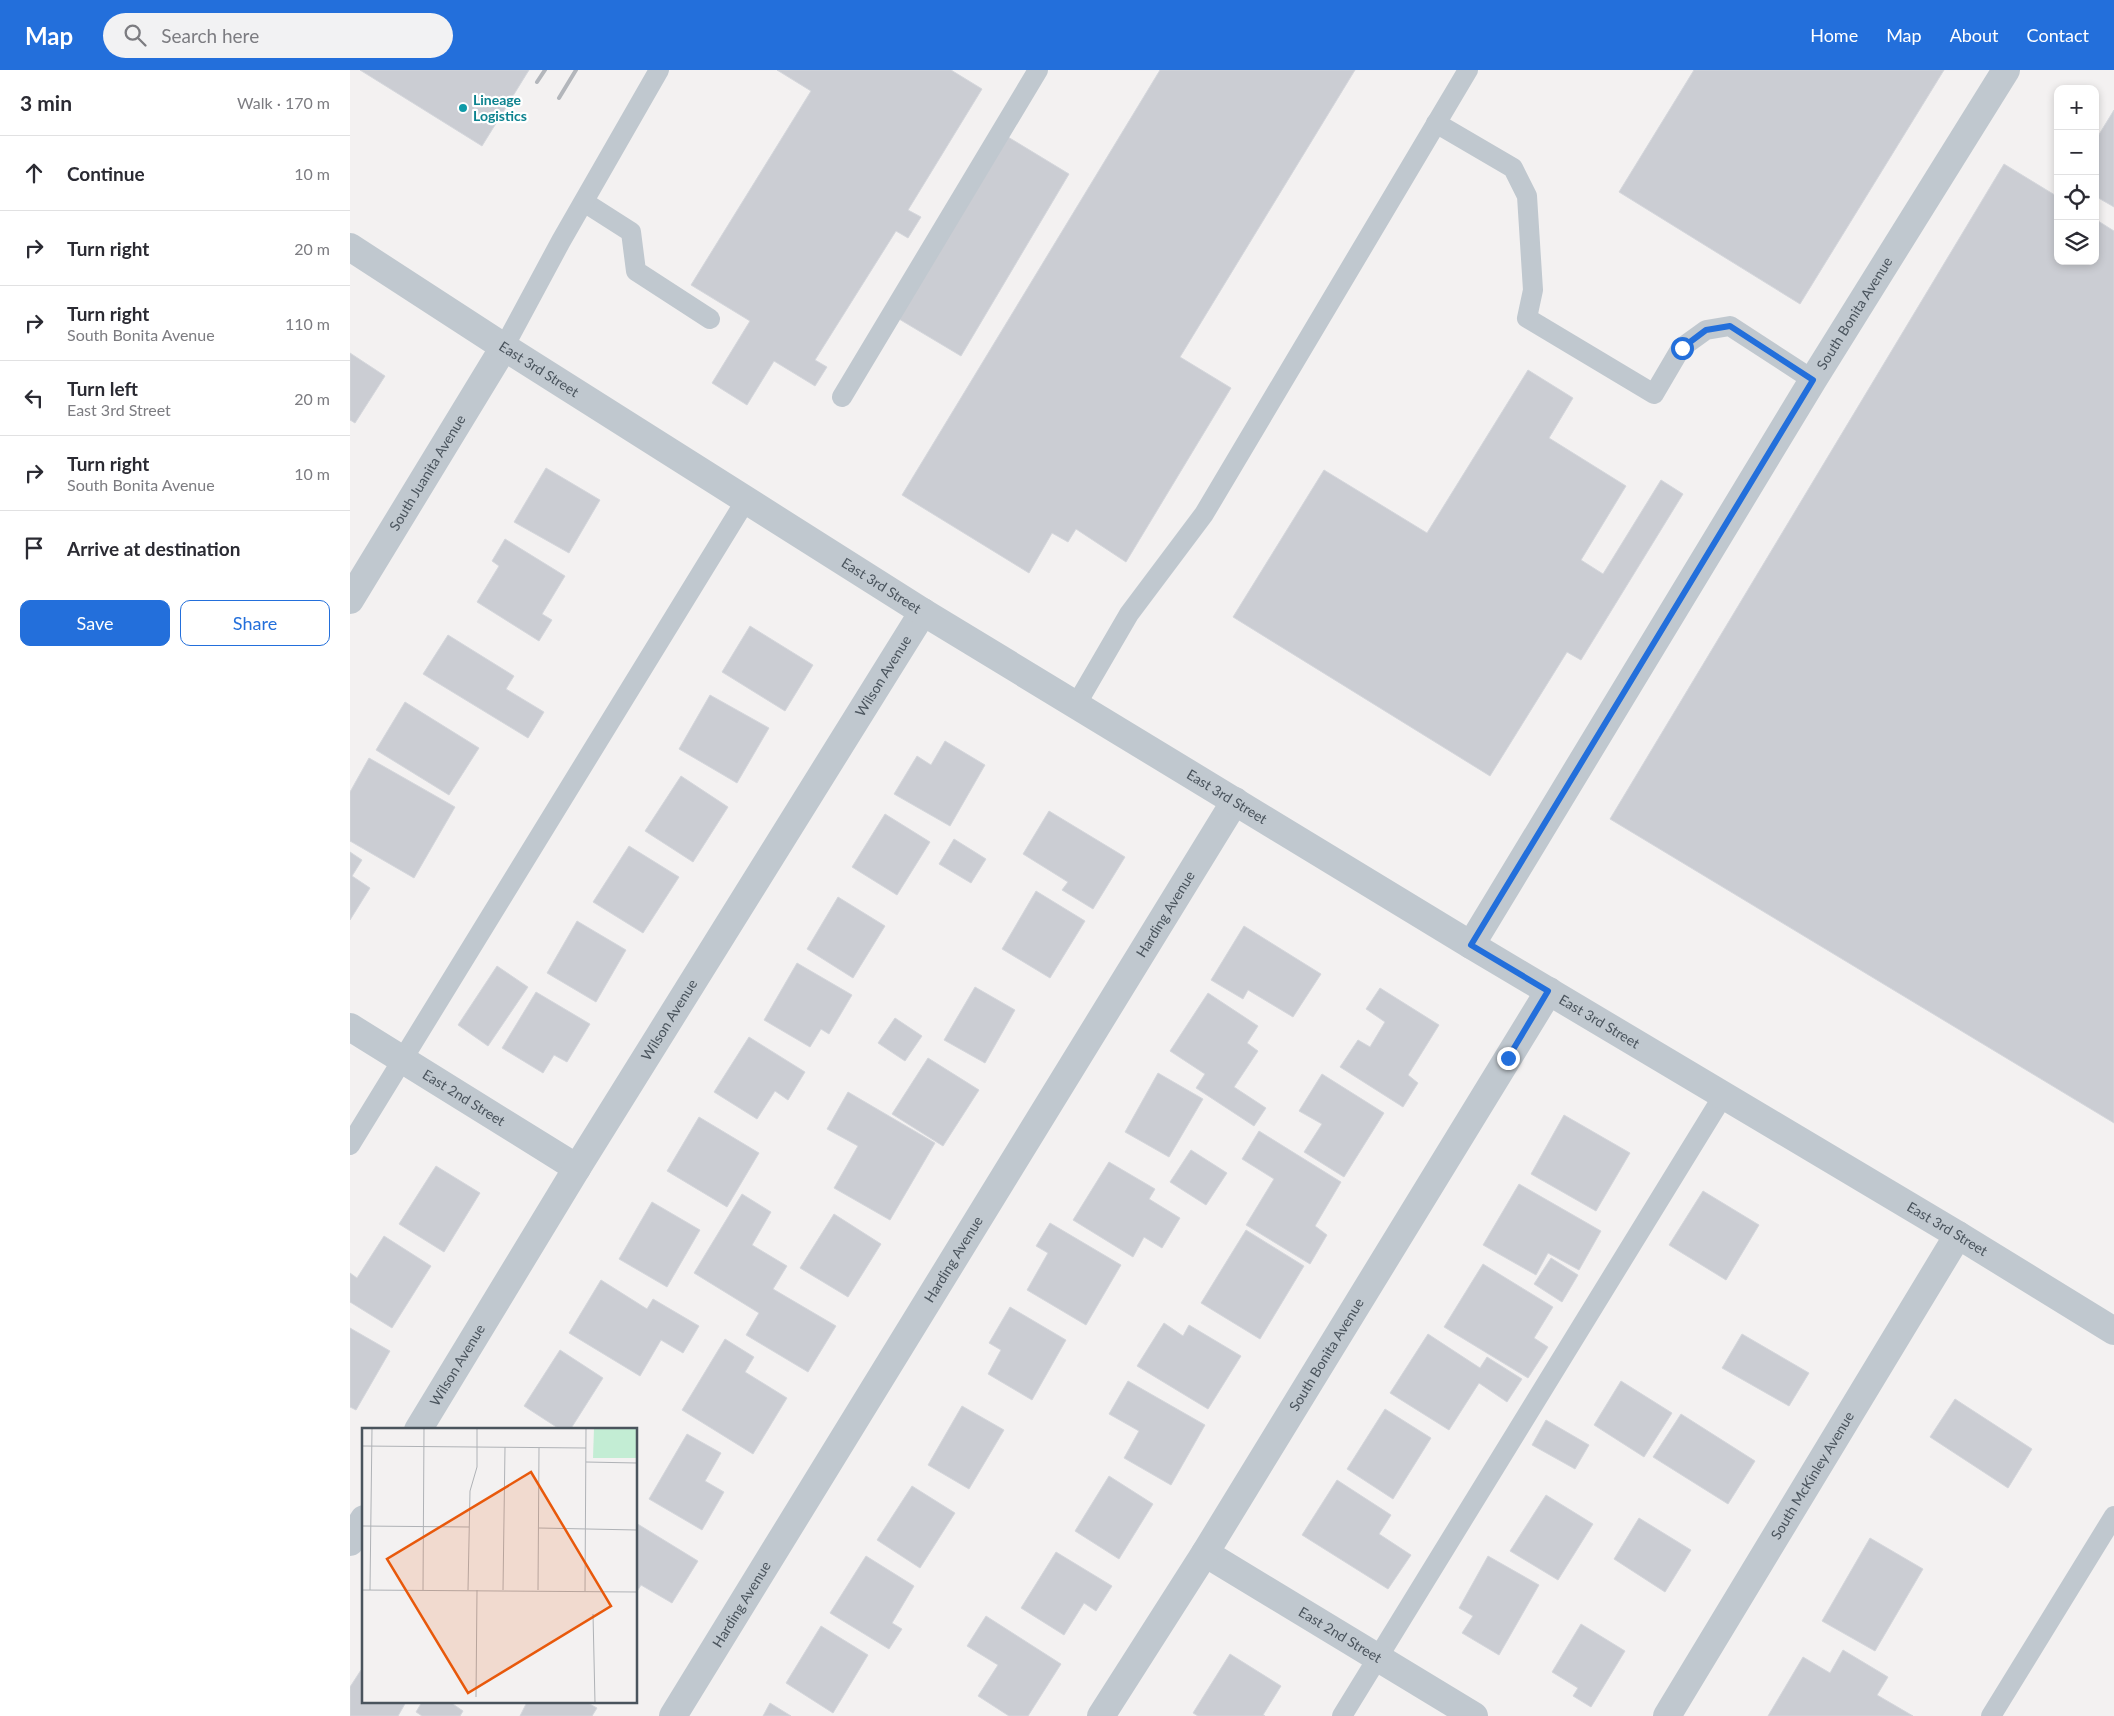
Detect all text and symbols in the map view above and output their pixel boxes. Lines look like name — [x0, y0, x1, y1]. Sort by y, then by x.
search box — [103, 13, 453, 58]
text: Map — [25, 21, 73, 50]
icon: search — [121, 21, 149, 49]
text: Search here — [161, 24, 259, 47]
text: Home — [1810, 24, 1858, 46]
text: Map — [1886, 24, 1922, 46]
text: About — [1950, 24, 1999, 46]
text: Contact — [2027, 24, 2089, 46]
map controls — [2054, 85, 2099, 265]
button: + — [2054, 85, 2099, 130]
text: 3 min — [20, 90, 72, 115]
place label: Lineage Logistics — [473, 91, 527, 124]
text: Walk · 170 m — [237, 93, 330, 112]
marker: Lineage Logistics — [457, 102, 469, 114]
button: − — [2054, 130, 2099, 175]
icon: ahead — [20, 159, 48, 187]
text: Continue — [67, 162, 145, 185]
text: 10 m — [294, 164, 330, 183]
button: locate — [2054, 175, 2099, 220]
button: layers — [2054, 220, 2099, 265]
icon: right — [20, 234, 48, 262]
text: Turn right — [67, 237, 149, 260]
text: 20 m — [294, 239, 330, 258]
street label: South Bonita Avenue — [1813, 254, 1895, 372]
text: Turn right — [67, 302, 149, 325]
icon: right — [20, 309, 48, 337]
text: 110 m — [285, 314, 330, 333]
text: South Bonita Avenue — [67, 325, 215, 344]
street label: East 3rd Street — [496, 337, 582, 400]
route start — [1671, 337, 1694, 360]
text: Turn left — [67, 377, 138, 400]
icon: left — [20, 384, 48, 412]
text: 20 m — [294, 389, 330, 408]
text: East 3rd Street — [67, 400, 171, 419]
street label: South Juanita Avenue — [385, 411, 469, 534]
text: Turn right — [67, 452, 149, 475]
icon: right — [20, 459, 48, 487]
text: 10 m — [294, 464, 330, 483]
text: South Bonita Avenue — [67, 475, 215, 494]
icon: arrive — [20, 534, 48, 562]
text: Arrive at destination — [67, 537, 240, 560]
street label: East 3rd Street — [839, 554, 925, 617]
button: Save — [20, 600, 170, 646]
button: Share — [180, 600, 330, 646]
street label: Wilson Avenue — [851, 632, 914, 719]
street label: East 3rd Street — [1184, 765, 1270, 827]
street label: Harding Avenue — [1132, 868, 1198, 960]
street label: Wilson Avenue — [637, 976, 700, 1063]
street label: East 3rd Street — [1556, 990, 1643, 1052]
route end — [1497, 1047, 1520, 1070]
street label: East 2nd Street — [420, 1065, 508, 1129]
street label: East 3rd Street — [1904, 1198, 1991, 1259]
street label: Harding Avenue — [920, 1213, 986, 1305]
street label: South Bonita Avenue — [1285, 1295, 1367, 1414]
street label: Wilson Avenue — [426, 1321, 488, 1409]
street label: South McKinley Avenue — [1767, 1408, 1857, 1542]
inset map — [362, 1428, 638, 1704]
street label: Harding Avenue — [708, 1558, 774, 1650]
street label: East 2nd Street — [1296, 1603, 1385, 1666]

